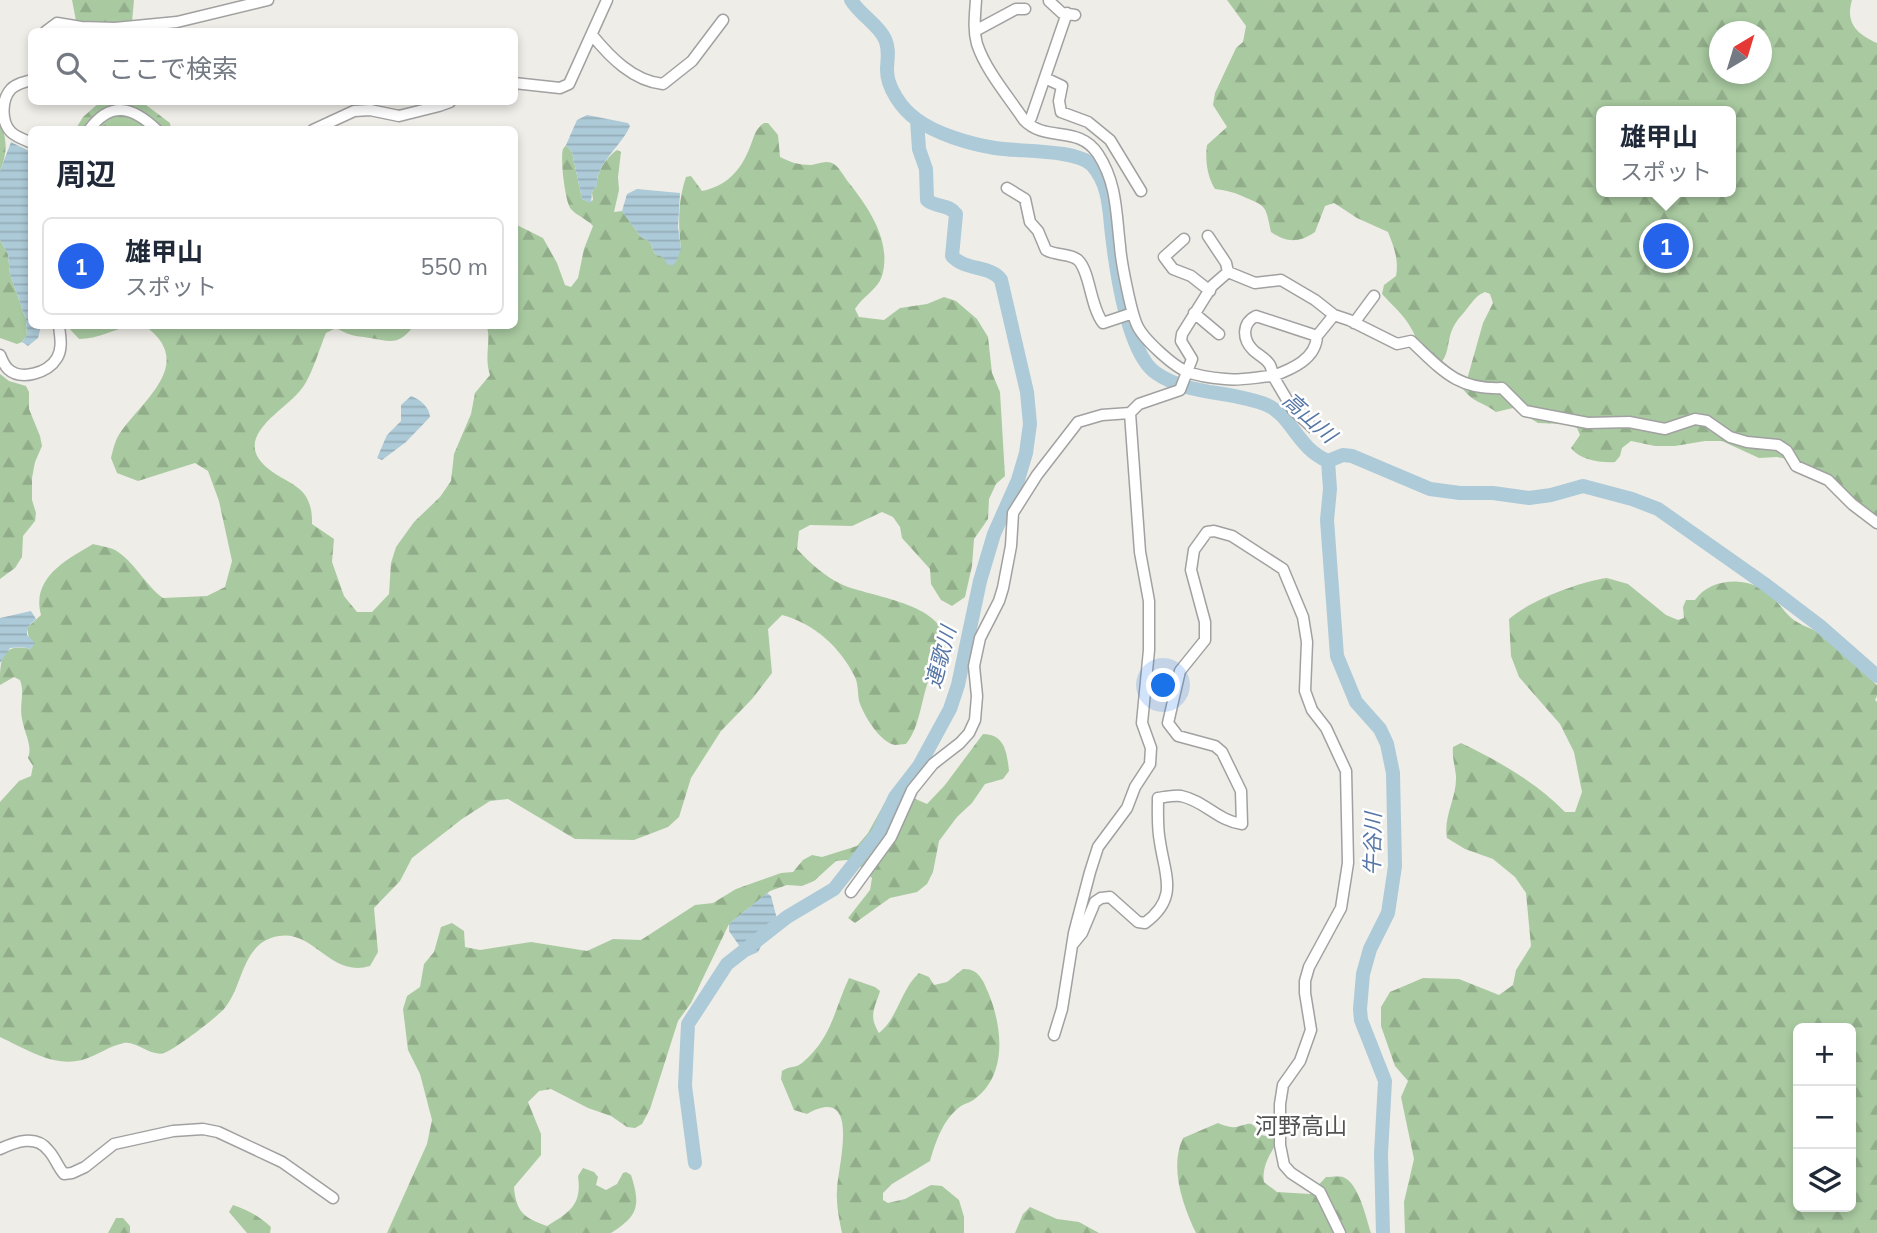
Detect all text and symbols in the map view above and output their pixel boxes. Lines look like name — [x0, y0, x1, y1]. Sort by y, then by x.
north arrow — [1709, 21, 1772, 84]
search box — [28, 28, 518, 105]
icon: search — [52, 48, 90, 86]
text: ここで検索 — [108, 52, 238, 85]
popup — [1596, 106, 1736, 197]
text: 雄甲山 — [1620, 120, 1698, 153]
text: 周辺 — [56, 155, 116, 193]
text: スポット — [1620, 157, 1712, 186]
pin: 1 — [1643, 220, 1689, 272]
text: 雄甲山 — [125, 235, 203, 268]
text: 1 — [74, 252, 88, 281]
text: 550 m — [420, 252, 488, 281]
text: スポット — [125, 272, 217, 301]
water label: 高山川 — [1278, 386, 1344, 449]
water label: 連歌川 — [919, 621, 961, 691]
your location — [1146, 668, 1180, 702]
water label: 牛谷川 — [1358, 810, 1386, 876]
map controls — [1793, 1023, 1856, 1212]
button: + — [1793, 1023, 1856, 1086]
button: − — [1793, 1086, 1856, 1149]
district label: 河野高山 — [1255, 1111, 1347, 1140]
button: layers — [1793, 1149, 1856, 1212]

